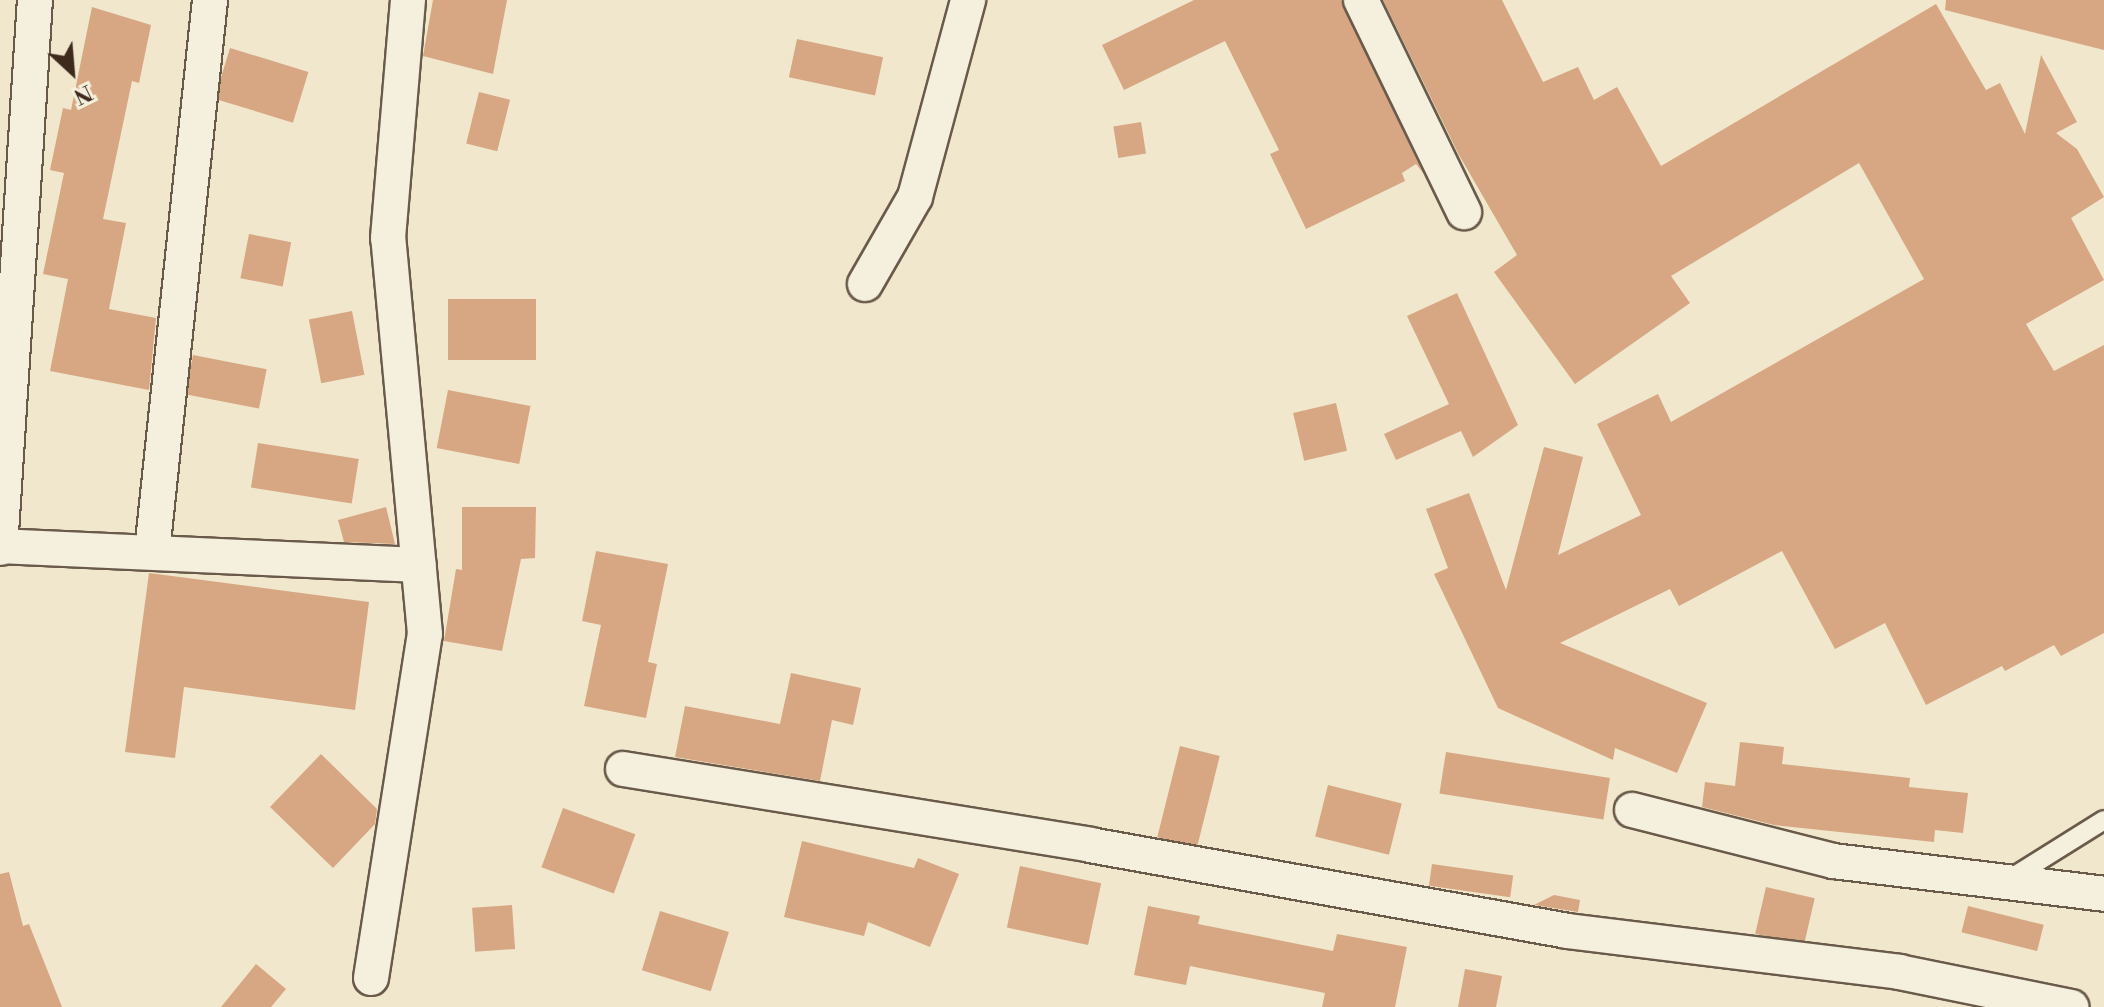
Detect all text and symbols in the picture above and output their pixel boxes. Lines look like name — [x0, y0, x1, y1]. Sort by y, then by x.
north arrow — [32, 32, 112, 112]
text: N — [69, 78, 96, 110]

